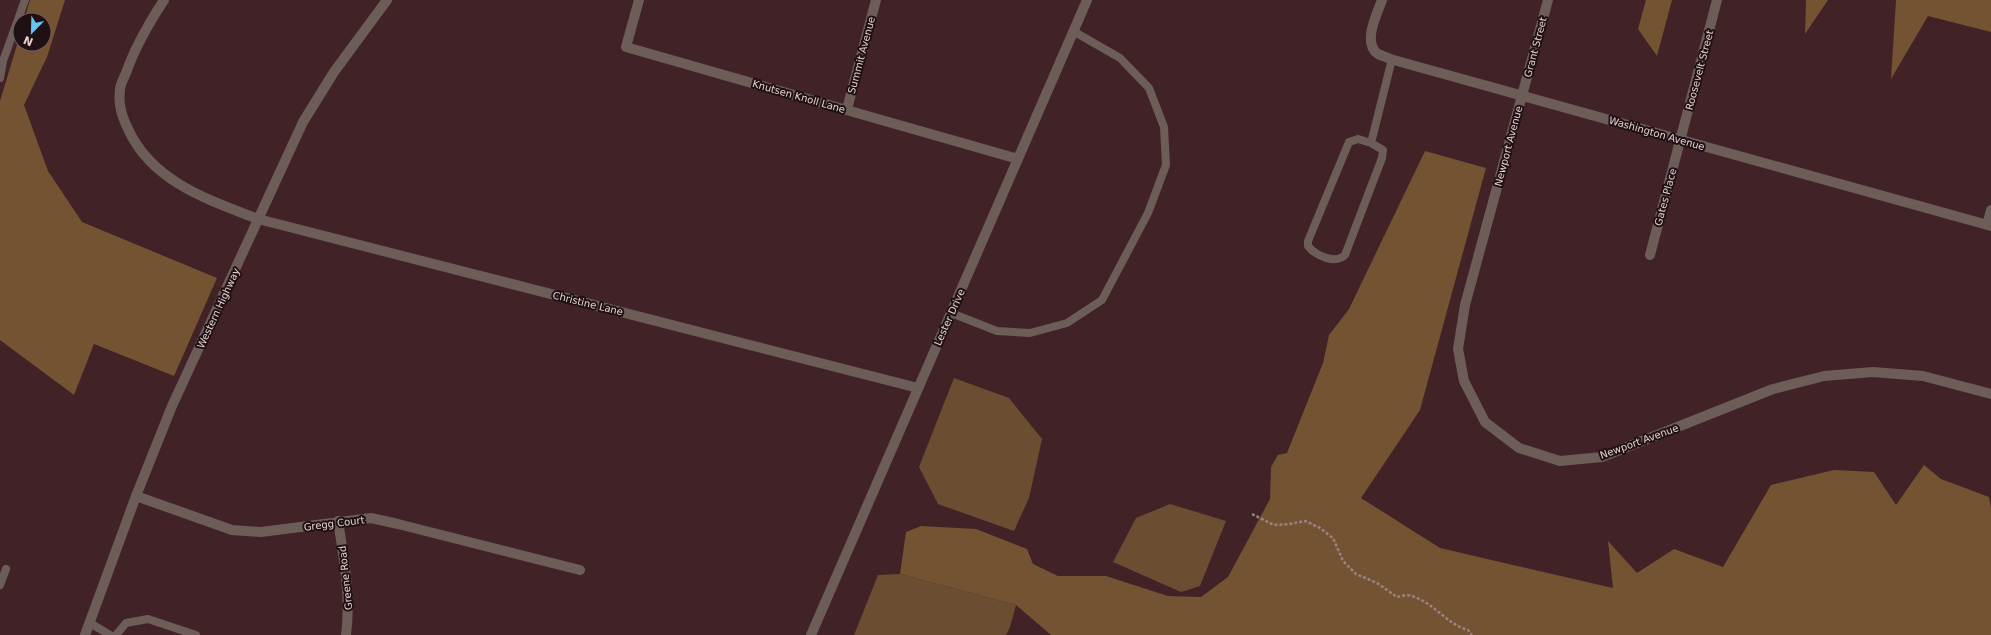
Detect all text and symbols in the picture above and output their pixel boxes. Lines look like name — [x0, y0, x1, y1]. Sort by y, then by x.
north arrow — [12, 12, 52, 52]
street label: Summit Avenue — [846, 15, 877, 95]
street label: Grant Street — [1522, 16, 1549, 78]
street label: Roosevelt Street — [1684, 29, 1715, 111]
text: N — [22, 33, 35, 49]
street label: Knutsen Knoll Lane — [751, 78, 847, 115]
street label: Newport Avenue — [1492, 105, 1524, 187]
street label: Washington Avenue — [1608, 115, 1706, 152]
street label: Gates Place — [1653, 167, 1678, 227]
street label: Western Highway — [195, 266, 242, 350]
street label: Lester Drive — [932, 287, 967, 347]
street label: Christine Lane — [552, 289, 624, 318]
street label: Newport Avenue — [1598, 422, 1680, 461]
street label: Gregg Court — [303, 514, 365, 533]
street label: Greene Road — [337, 545, 354, 611]

